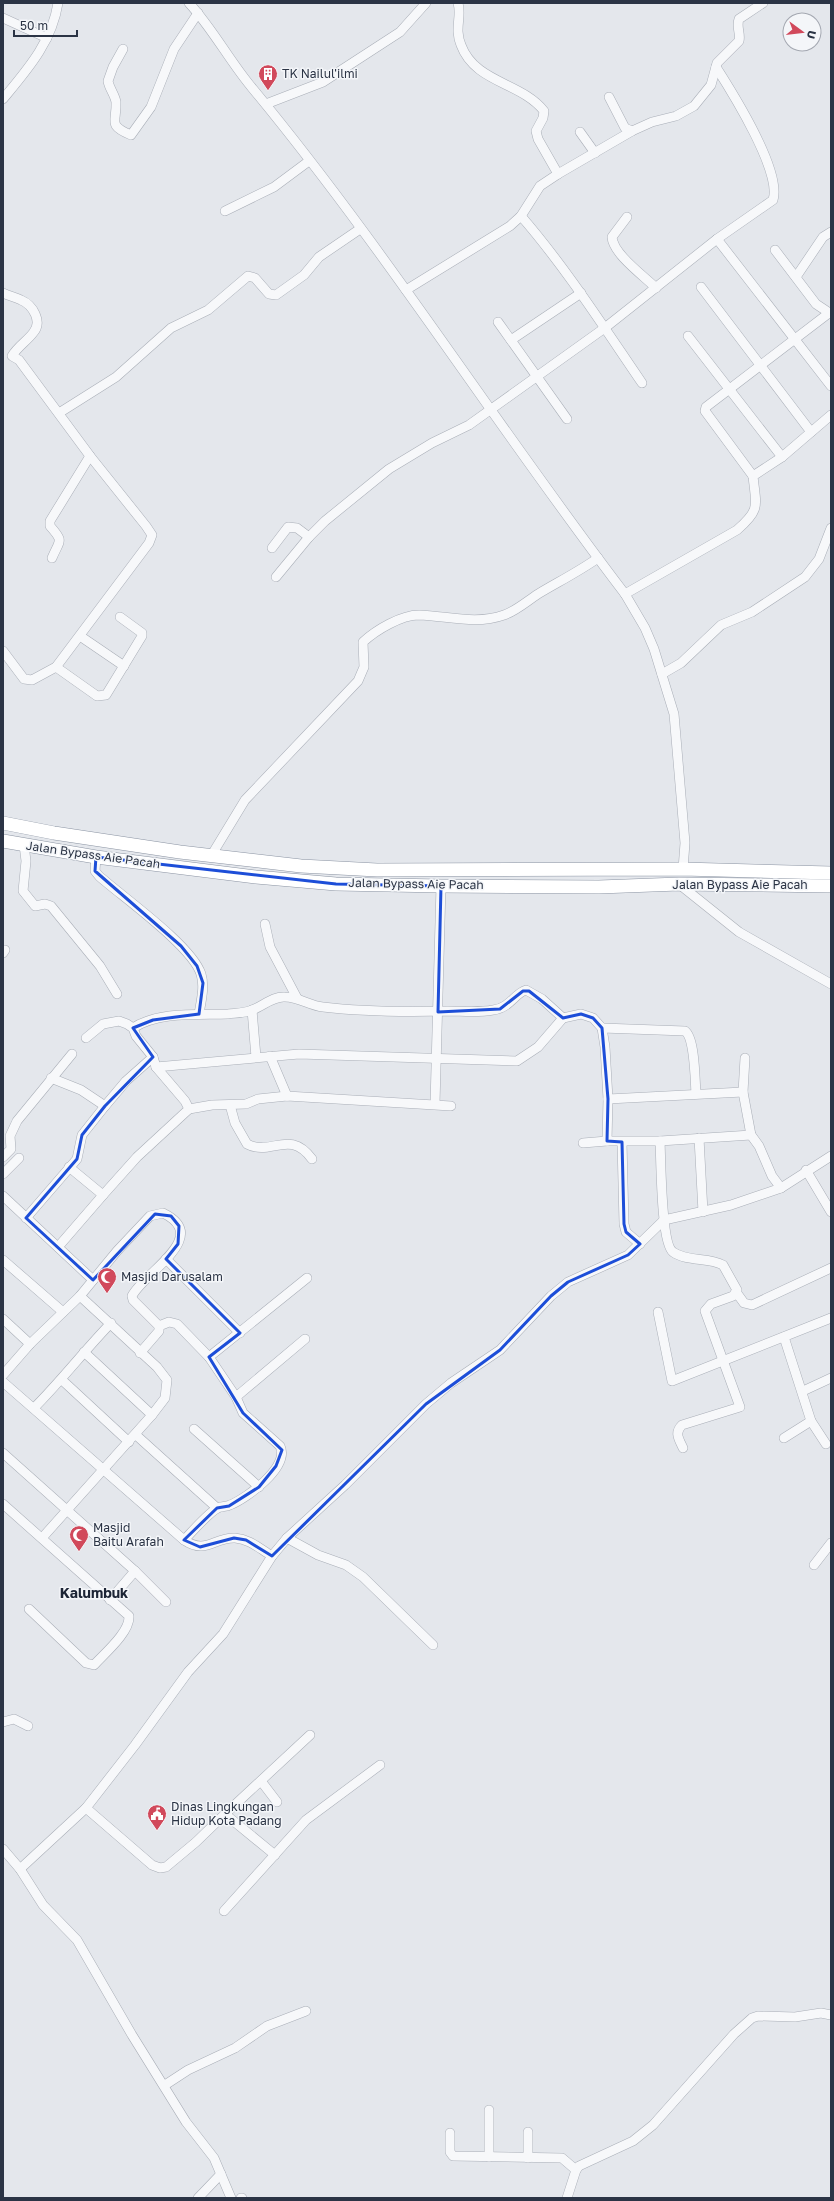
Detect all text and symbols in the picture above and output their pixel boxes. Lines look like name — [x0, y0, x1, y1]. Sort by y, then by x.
scale bar — [14, 12, 77, 38]
north arrow — [782, 12, 822, 52]
text: 50 m — [20, 18, 48, 33]
text: U — [805, 29, 819, 40]
building icon: TK Nailul'ilmi — [257, 63, 279, 91]
place label: TK Nailul'ilmi — [282, 66, 358, 81]
street label: Jalan Bypass Aie Pacah — [25, 838, 161, 871]
street label: Jalan Bypass Aie Pacah — [348, 875, 484, 892]
street label: Jalan Bypass Aie Pacah — [672, 877, 808, 892]
mosque icon: Masjid Darusalam — [96, 1266, 118, 1294]
place label: Masjid Darusalam — [121, 1269, 223, 1284]
place label: Masjid Baitu Arafah — [93, 1520, 164, 1549]
mosque icon: Masjid Baitu Arafah — [68, 1524, 90, 1552]
district label: Kalumbuk — [60, 1584, 128, 1601]
place label: Dinas Lingkungan Hidup Kota Padang — [171, 1799, 282, 1828]
public building icon: Dinas Lingkungan Hidup Kota Padang — [146, 1803, 168, 1831]

